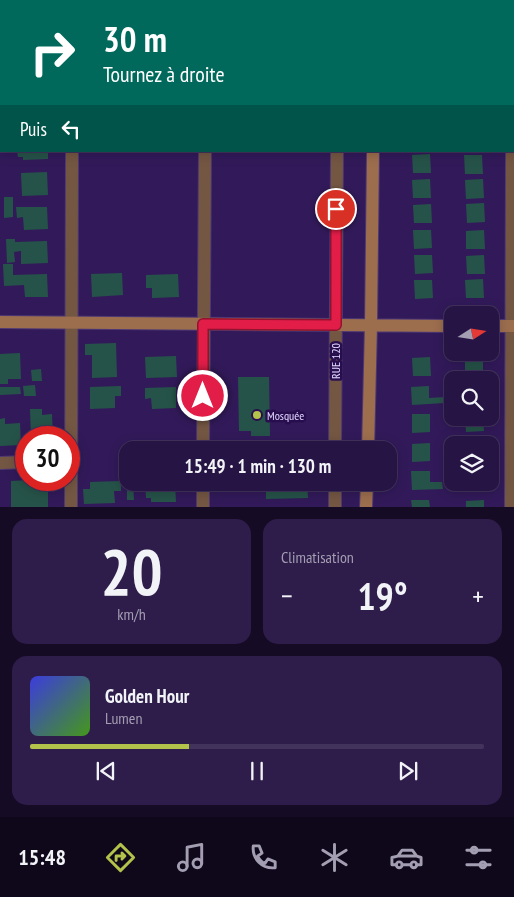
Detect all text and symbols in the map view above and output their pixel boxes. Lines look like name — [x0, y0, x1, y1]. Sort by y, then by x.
text: 30 m — [103, 16, 167, 62]
icon: right — [20, 20, 85, 85]
text: Tournez à droite — [103, 60, 225, 88]
icon: left — [57, 115, 85, 143]
text: Puis — [20, 117, 47, 141]
pin — [315, 188, 357, 230]
icon: arrive — [322, 195, 350, 223]
north arrow — [444, 306, 499, 361]
map controls — [444, 306, 499, 491]
street label: RUE 120 — [328, 343, 343, 379]
position arrow — [176, 369, 228, 421]
button: search — [444, 371, 499, 426]
place label: Mosquée — [267, 408, 304, 423]
marker: Mosquée — [251, 409, 263, 421]
speed limit sign: 30 — [15, 426, 80, 491]
button: layers — [444, 436, 499, 491]
text: 15:49 · 1 min · 130 m — [185, 454, 331, 478]
text: 20 — [100, 529, 163, 613]
text: Climatisation — [281, 547, 354, 567]
text: 19° — [357, 571, 408, 620]
text: − — [281, 577, 293, 614]
text: + — [472, 577, 484, 614]
text: km/h — [117, 604, 146, 624]
text: Golden Hour — [105, 684, 189, 708]
text: Lumen — [105, 708, 142, 728]
icon: previous — [92, 757, 120, 785]
icon: pause — [243, 757, 271, 785]
icon: next — [394, 757, 422, 785]
icon: directions — [103, 840, 138, 875]
icon: music — [174, 840, 209, 875]
icon: phone — [246, 840, 281, 875]
icon: climate — [317, 840, 352, 875]
icon: car — [389, 840, 424, 875]
icon: filters — [461, 840, 496, 875]
text: 15:48 — [18, 843, 66, 871]

